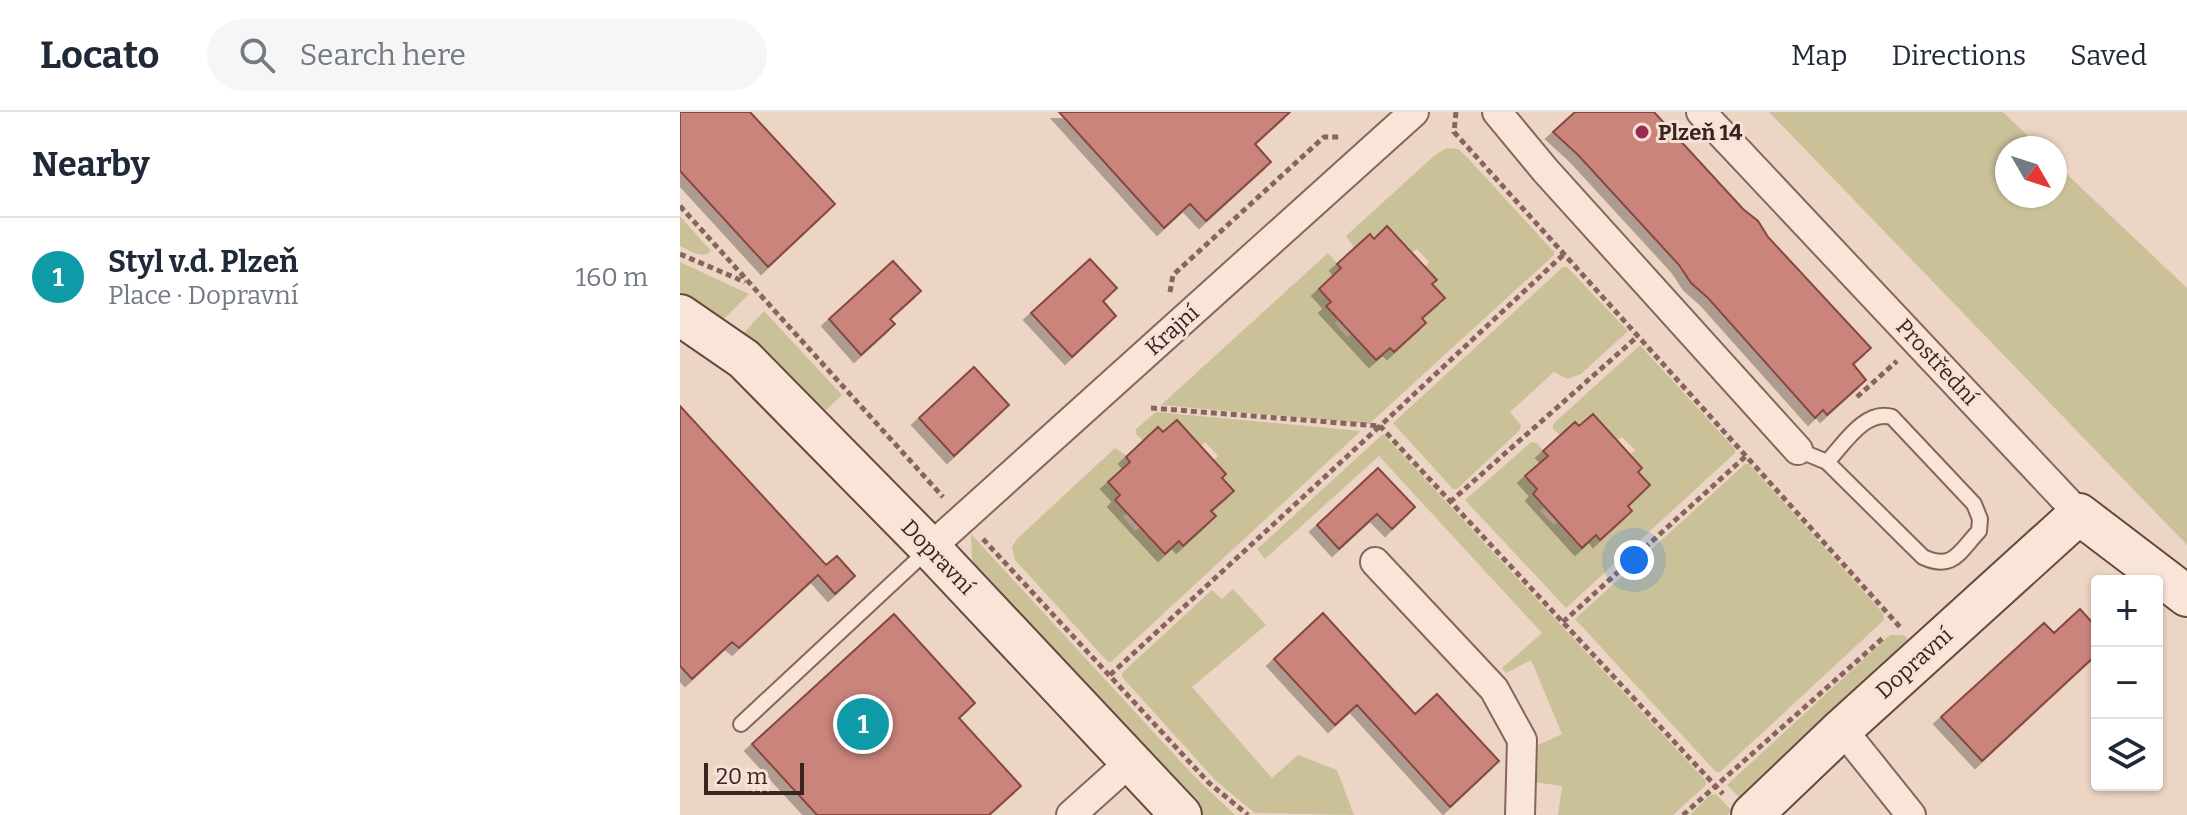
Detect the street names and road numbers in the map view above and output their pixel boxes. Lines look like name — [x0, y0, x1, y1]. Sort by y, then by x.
street label: Krajní — [1140, 299, 1205, 361]
street label: Prostřední — [1890, 313, 1984, 411]
street label: Dopravní — [896, 514, 981, 600]
street label: Dopravní — [1870, 621, 1958, 704]

